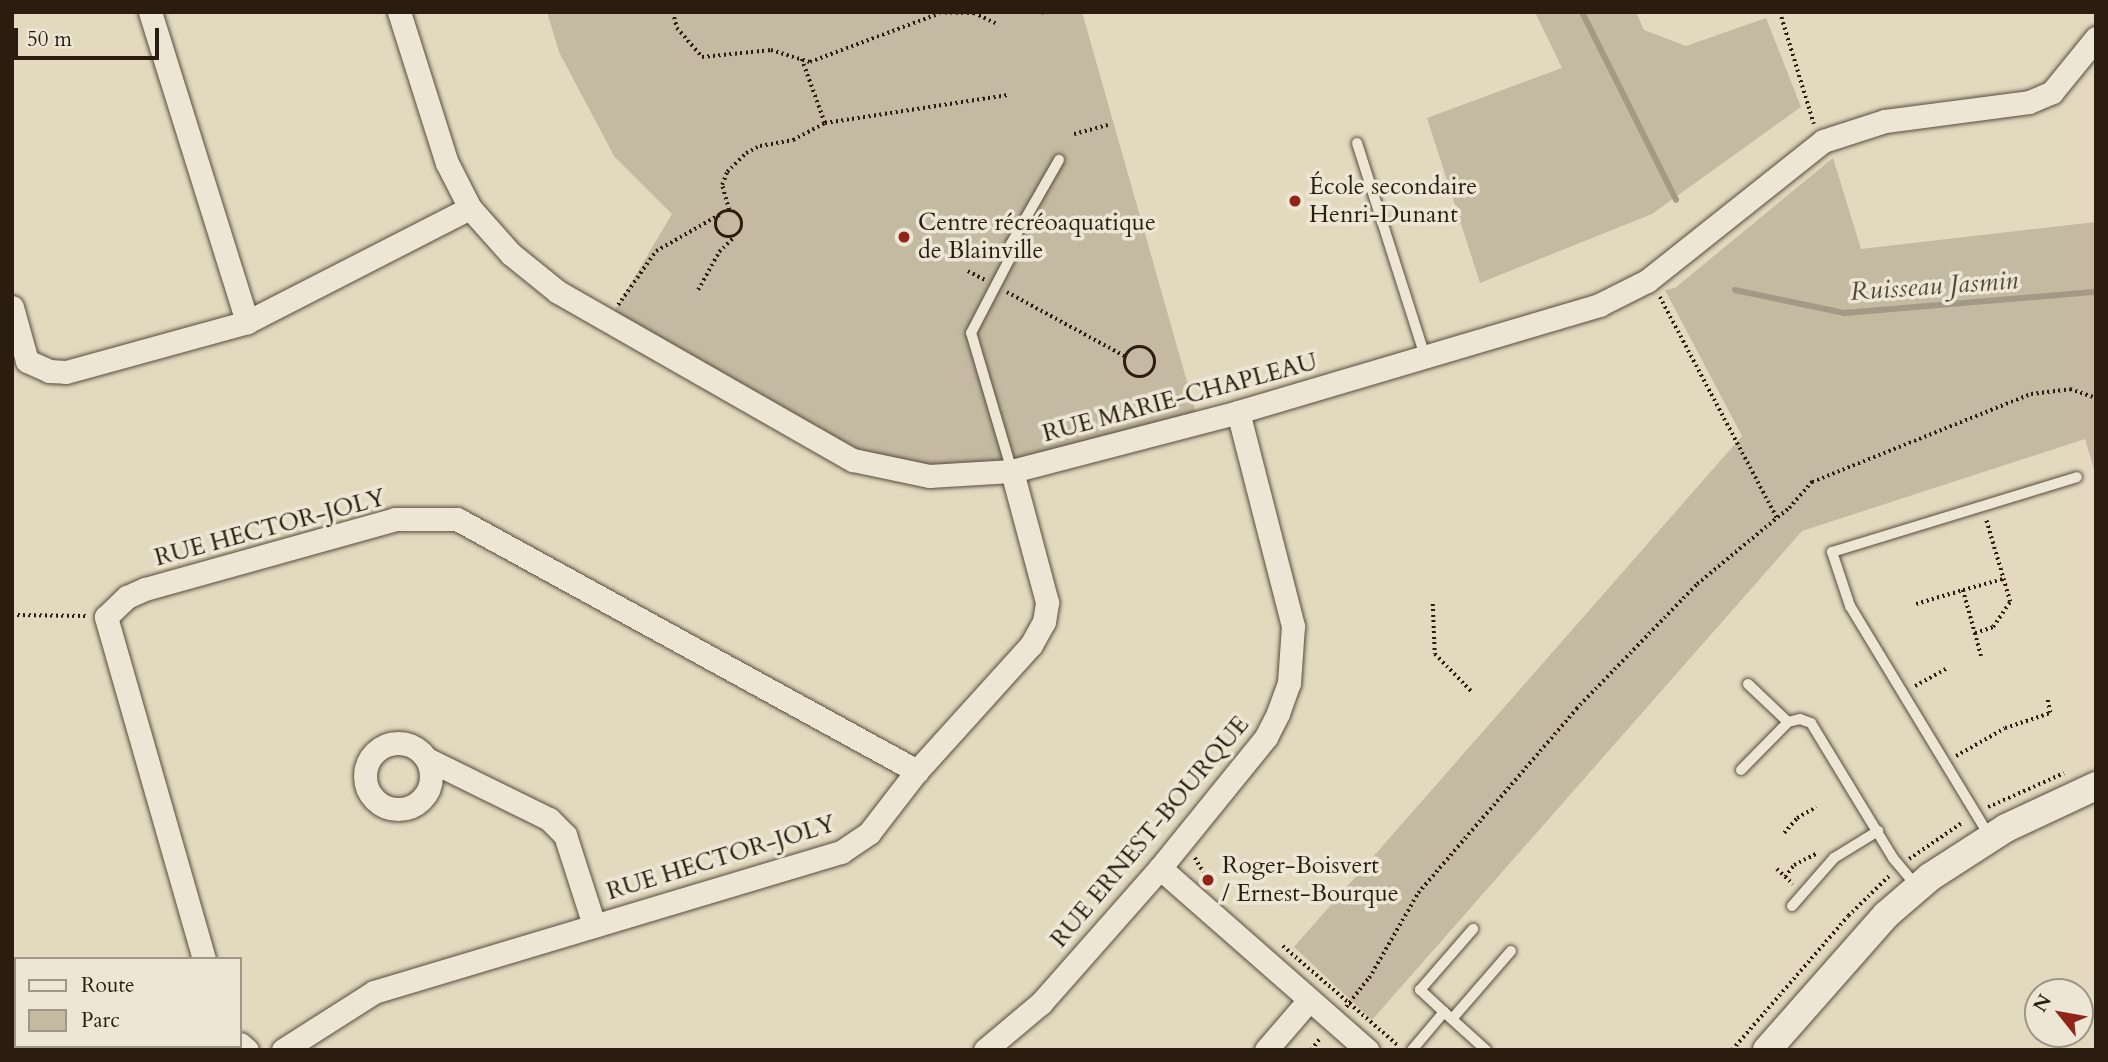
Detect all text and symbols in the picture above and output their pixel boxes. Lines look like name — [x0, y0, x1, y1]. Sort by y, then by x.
scale bar — [18, 14, 163, 58]
text: 50 m — [27, 25, 72, 54]
place label: École secondaire Henri-Dunant — [1309, 173, 1477, 229]
marker: École secondaire Henri-Dunant — [1287, 193, 1303, 209]
place label: Centre récréoaquatique de Blainville — [918, 209, 1156, 265]
marker: Centre récréoaquatique de Blainville — [896, 229, 912, 245]
water label: Ruisseau Jasmin — [1849, 265, 2019, 307]
street label: RUE MARIE-CHAPLEAU — [1040, 347, 1320, 449]
street label: RUE HECTOR-JOLY — [151, 483, 389, 573]
street label: RUE ERNEST-BOURQUE — [1045, 711, 1255, 953]
street label: RUE HECTOR-JOLY — [603, 809, 839, 907]
place label: Roger-Boisvert / Ernest-Bourque — [1222, 852, 1399, 908]
marker: Roger-Boisvert / Ernest-Bourque — [1200, 872, 1216, 888]
legend — [14, 957, 242, 1048]
text: Route — [81, 971, 135, 1000]
north arrow — [2024, 978, 2094, 1048]
text: N — [2027, 989, 2058, 1017]
text: Parc — [81, 1006, 120, 1035]

